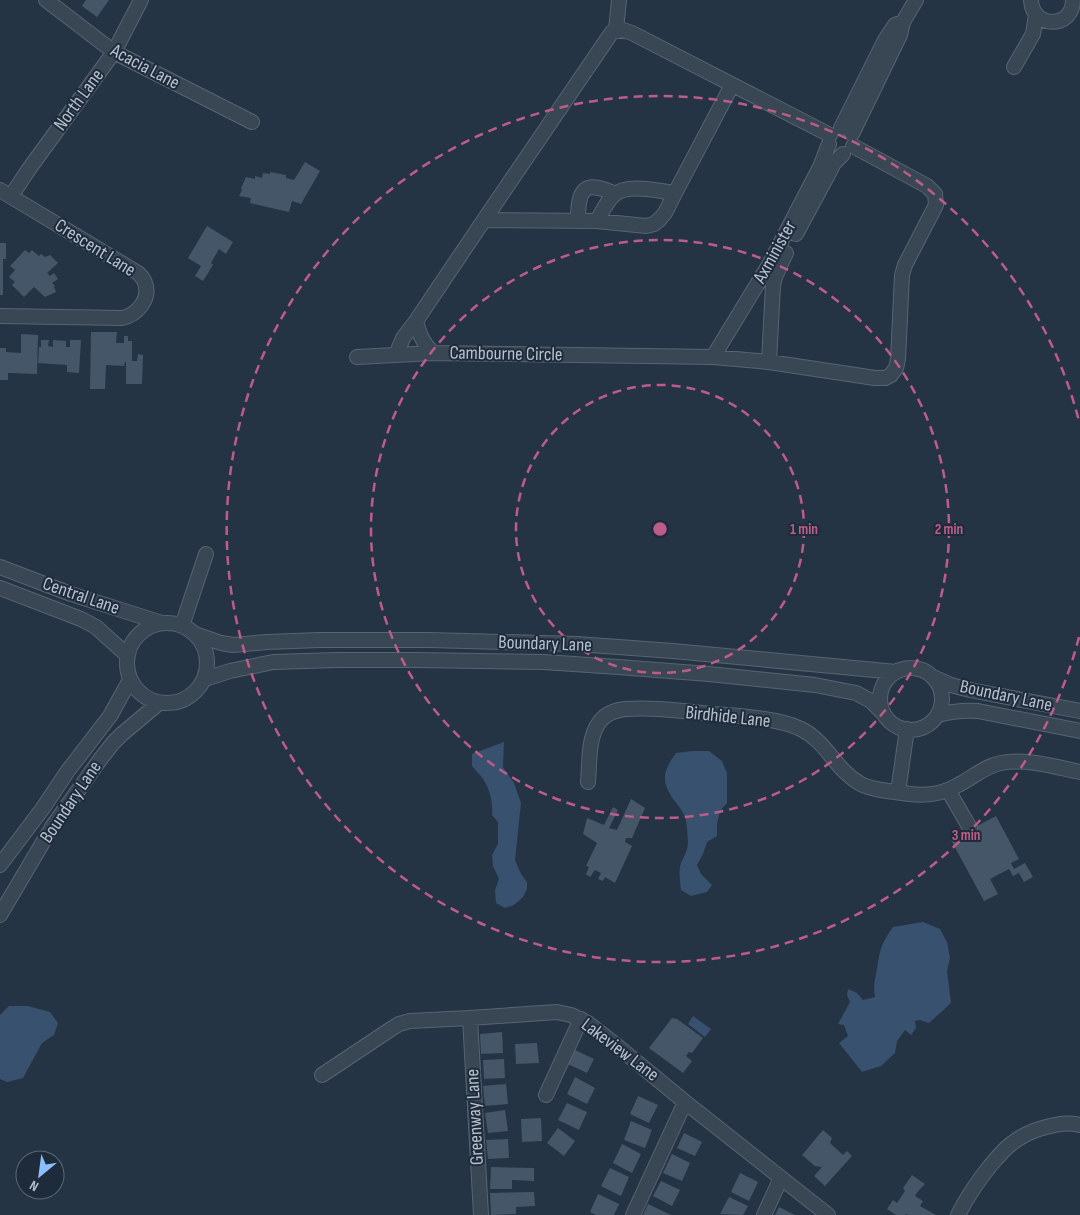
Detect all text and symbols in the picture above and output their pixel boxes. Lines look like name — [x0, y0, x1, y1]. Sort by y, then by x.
street label: Acacia Lane — [106, 39, 183, 95]
street label: North Lane — [49, 65, 109, 135]
street label: Crescent Lane — [50, 214, 140, 282]
street label: Axminister — [748, 216, 802, 288]
street label: Cambourne Circle — [449, 342, 563, 366]
centre of rings — [651, 520, 669, 538]
text: 1 min — [790, 520, 818, 539]
text: 2 min — [935, 520, 963, 539]
street label: Central Lane — [39, 572, 123, 620]
street label: Boundary Lane — [498, 631, 592, 657]
street label: Boundary Lane — [958, 675, 1054, 717]
street label: Birdhide Lane — [684, 701, 772, 733]
street label: Boundary Lane — [35, 757, 107, 847]
text: 3 min — [952, 826, 980, 845]
street label: Lakeview Lane — [577, 1013, 663, 1087]
street label: Greenway Lane — [461, 1068, 489, 1166]
north arrow — [15, 1150, 65, 1200]
text: N — [27, 1177, 41, 1195]

